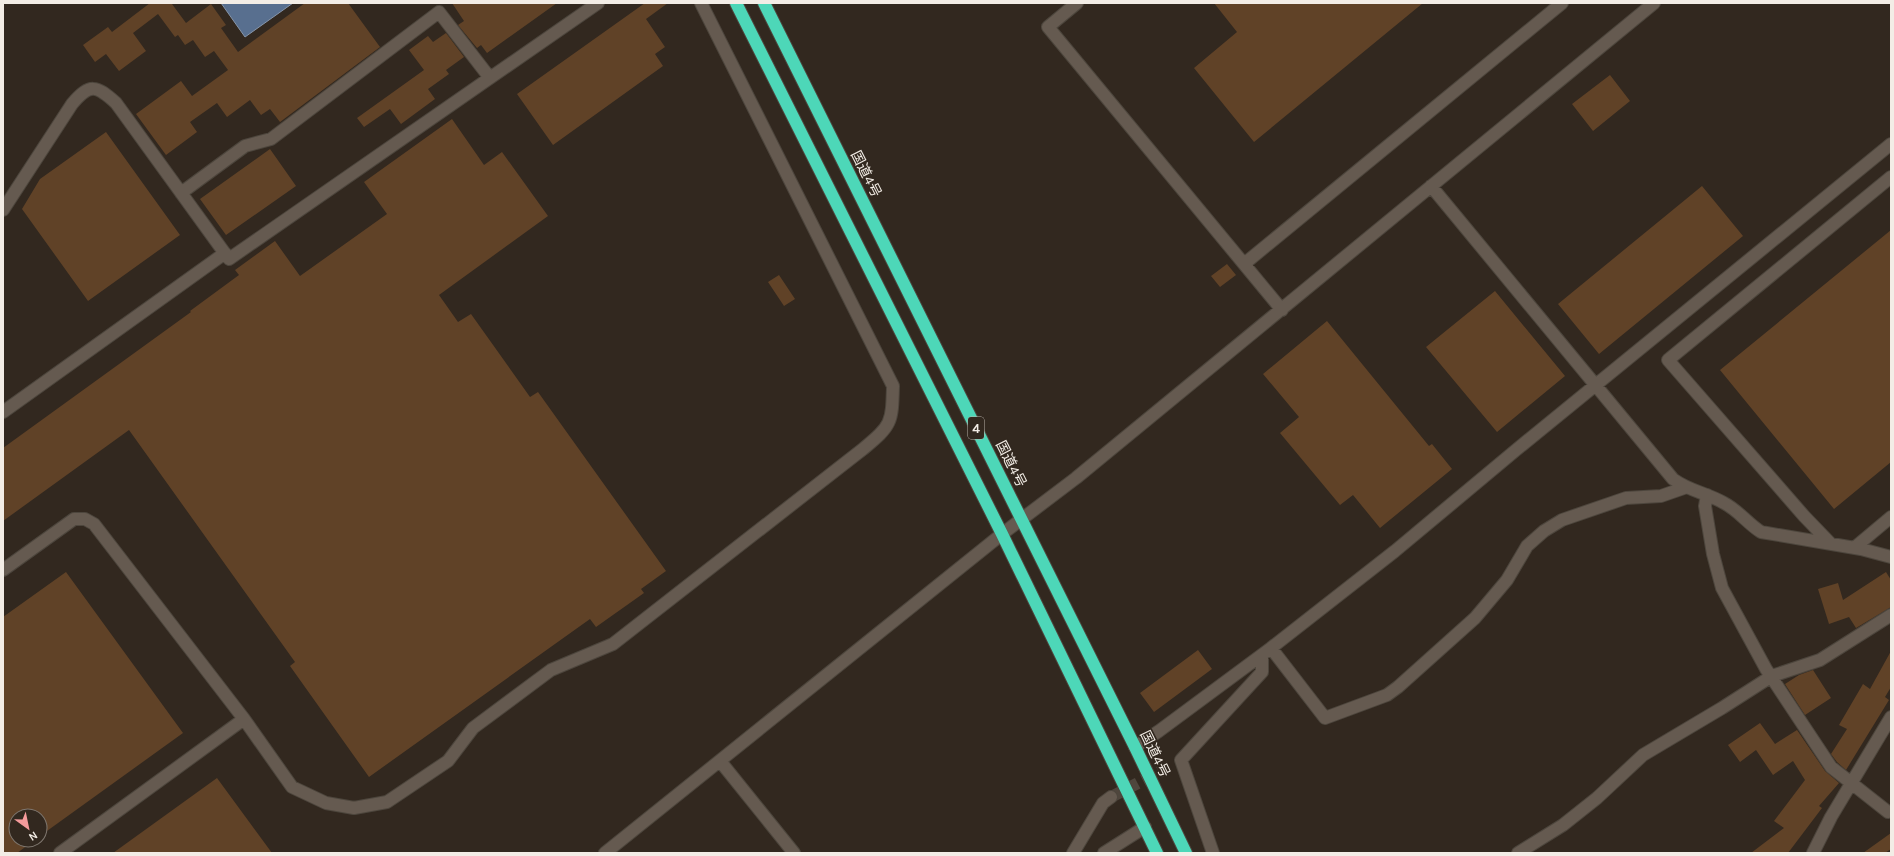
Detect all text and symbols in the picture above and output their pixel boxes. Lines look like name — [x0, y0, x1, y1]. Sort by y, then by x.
street label: 国道4号 — [847, 148, 885, 200]
road number: 4 — [968, 417, 984, 439]
street label: 国道4号 — [992, 438, 1030, 490]
street label: 国道4号 — [1136, 728, 1174, 780]
north arrow — [8, 808, 48, 848]
text: N — [26, 828, 40, 844]

